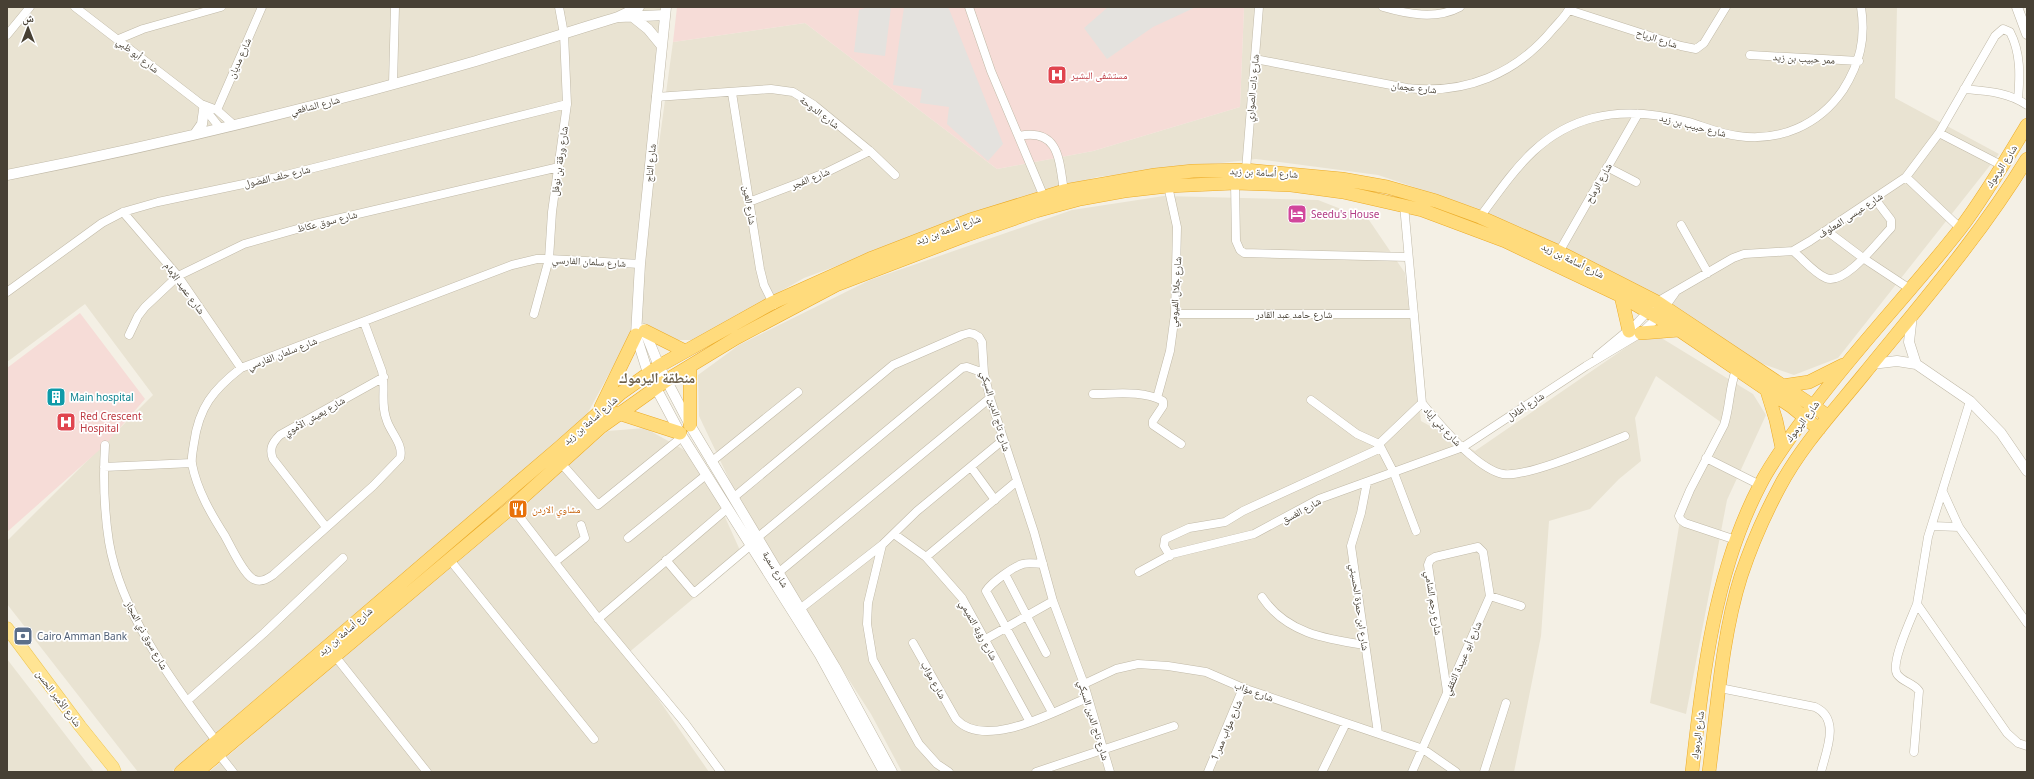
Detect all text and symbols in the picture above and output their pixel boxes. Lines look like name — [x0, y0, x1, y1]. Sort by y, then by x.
north arrow — [8, 8, 48, 48]
text: ش — [22, 10, 34, 26]
street label: شارع الرياح — [1635, 25, 1680, 51]
street label: شارع أبو ظبي — [113, 34, 162, 78]
street label: شارع مديان — [224, 35, 254, 80]
street label: ممر حبيب بن زيد — [1773, 49, 1836, 67]
street label: شارع ذات الصواري — [1242, 53, 1263, 123]
hospital icon: مستشفى البشير — [1046, 64, 1068, 86]
place label: مستشفى البشير — [1070, 68, 1128, 82]
street label: شارع عجمان — [1390, 78, 1438, 96]
street label: شارع الشافعي — [289, 92, 342, 119]
street label: شارع الدوحة — [797, 92, 843, 132]
street label: شارع حبيب بن زيد — [1658, 110, 1728, 140]
street label: شارع ورقة بن نوفل — [547, 125, 571, 197]
street label: شارع اليرموك — [1982, 141, 2020, 190]
street label: شارع التاج — [641, 143, 659, 183]
street label: شارع الرماح — [1581, 160, 1615, 205]
street label: شارع حلف الفضول — [242, 161, 312, 190]
street label: شارع أسامة بن زيد — [1230, 163, 1299, 181]
street label: شارع الفجر — [788, 164, 832, 192]
street label: شارع العين — [740, 184, 760, 226]
street label: شارع عيسى المعلوف — [1815, 189, 1886, 241]
hotel icon: Seedu's House — [1286, 203, 1308, 225]
street label: شارع سوق عكاظ — [295, 207, 359, 235]
place label: Seedu's House — [1311, 207, 1380, 221]
street label: شارع أسامة بن زيد — [914, 211, 983, 247]
street label: شارع أسامة بن زيد — [1539, 239, 1607, 281]
street label: شارع سلمان الفارسي — [552, 252, 627, 271]
street label: شارع جلال الفيومي — [1166, 256, 1186, 328]
street label: شارع عميد الإمام — [161, 259, 209, 318]
street label: شارع حامد عبد القادر — [1255, 307, 1333, 321]
street label: شارع سلمان الفارسي — [245, 333, 320, 374]
district label: منطقة اليرموك — [619, 368, 695, 387]
street label: شارع تاج الدين السبكي — [976, 369, 1014, 454]
building icon: Main hospital — [45, 386, 67, 408]
street label: شارع أطلال — [1503, 388, 1547, 423]
place label: Main hospital — [70, 390, 134, 404]
street label: شارع أسامة بن زيد — [560, 392, 621, 448]
street label: شارع يعيش الأموي — [281, 393, 348, 441]
street label: شارع اليرموك — [1782, 397, 1822, 445]
street label: شارع بني إياد — [1420, 403, 1465, 450]
place label: Red Crescent Hospital — [80, 409, 142, 435]
hospital icon: Red Crescent Hospital — [55, 411, 77, 433]
street label: شارع الغسق — [1279, 493, 1324, 527]
restaurant icon: مشاوي الاردن — [507, 498, 529, 520]
place label: مشاوي الاردن — [532, 502, 581, 518]
street label: شارع سمية — [760, 548, 793, 590]
street label: شارع ابن حمزة الحسيني — [1345, 563, 1373, 652]
street label: شارع رجم الشامي — [1420, 570, 1446, 637]
street label: شارع سوق ذي المجاز — [120, 597, 172, 673]
street label: شارع رؤبة التميمي — [955, 597, 1002, 664]
street label: شارع أسامة بن زيد — [315, 603, 376, 659]
street label: شارع أبو عبيدة الثقفي — [1439, 618, 1486, 698]
bank icon: Cairo Amman Bank — [12, 625, 34, 647]
place label: Cairo Amman Bank — [37, 629, 128, 643]
street label: شارع مؤاب — [918, 659, 950, 702]
street label: شارع الأمير الحسن — [33, 667, 85, 730]
street label: شارع مؤاب — [1232, 677, 1276, 705]
street label: شارع تاج الدين السبكي — [1074, 678, 1113, 763]
street label: شارع مؤاب ممر 1 — [1207, 697, 1245, 762]
street label: شارع اليرموك — [1687, 710, 1707, 760]

